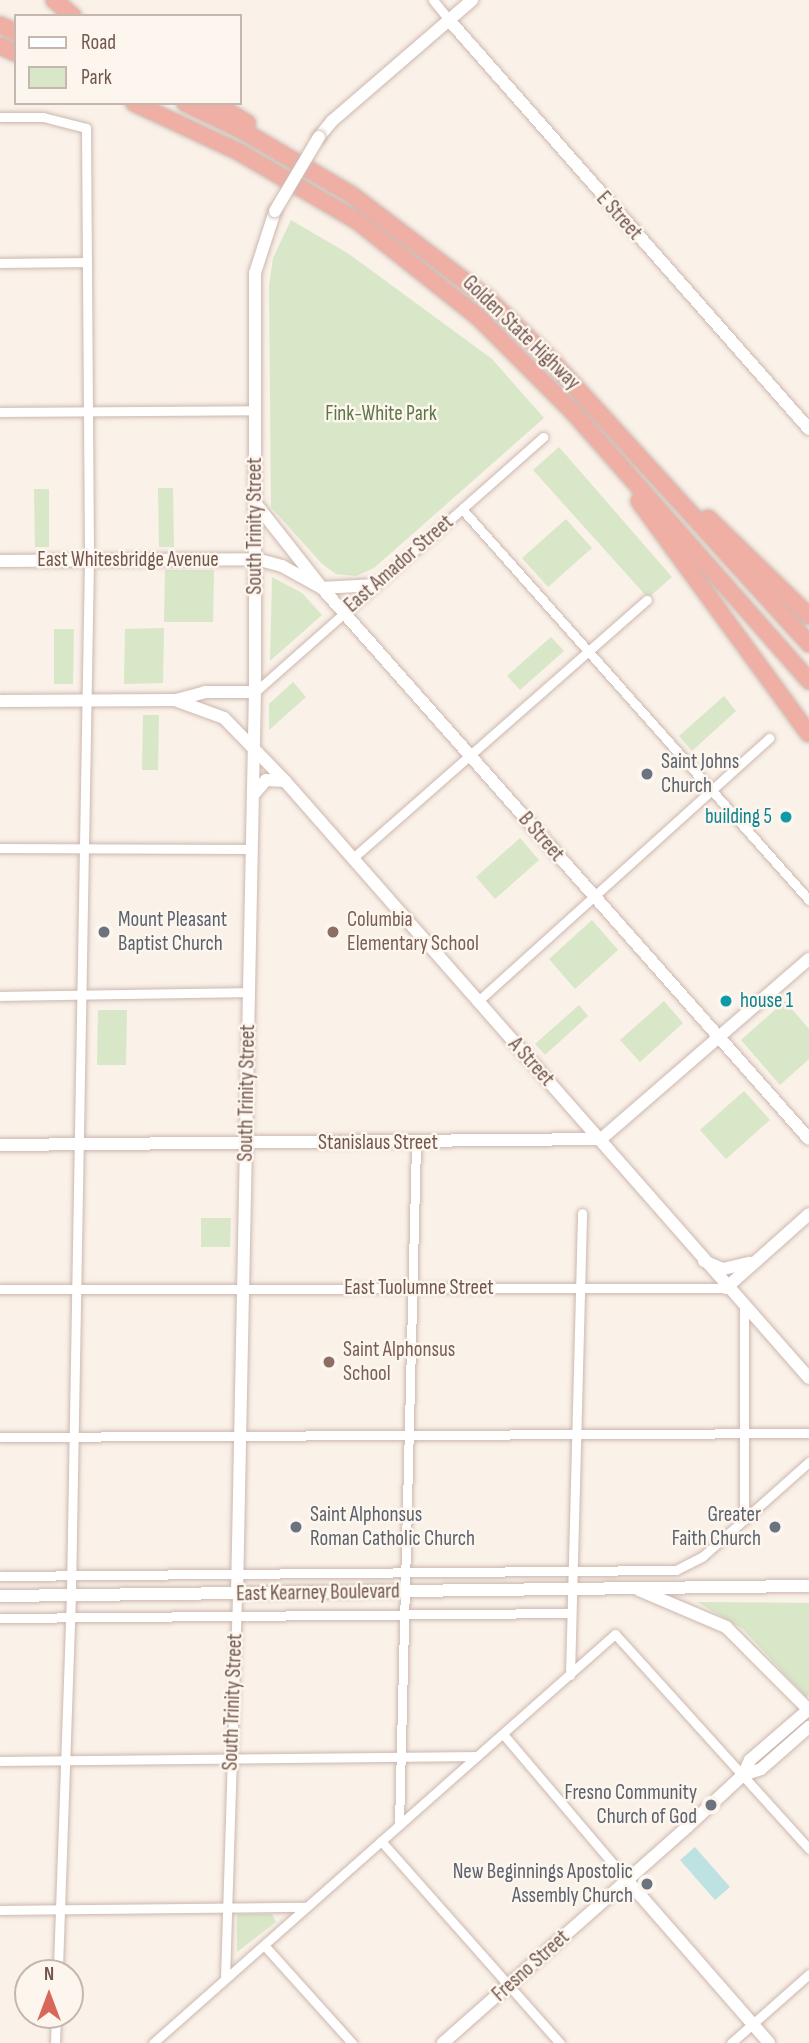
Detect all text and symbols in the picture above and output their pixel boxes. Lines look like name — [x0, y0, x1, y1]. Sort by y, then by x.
legend — [14, 14, 242, 105]
text: Road — [81, 30, 116, 55]
text: Park — [81, 65, 112, 90]
street label: E Street — [591, 187, 647, 245]
street label: Golden State Highway — [457, 271, 585, 395]
park label: Fink-White Park — [325, 401, 437, 427]
street label: South Trinity Street — [242, 457, 268, 595]
street label: East Amador Street — [339, 510, 459, 618]
street label: East Whitesbridge Avenue — [37, 547, 219, 573]
place label: Saint Johns Church — [661, 749, 739, 799]
marker: Saint Johns Church — [639, 766, 655, 782]
place label: building 5 — [705, 804, 772, 830]
street label: B Street — [513, 807, 569, 867]
marker: building 5 — [778, 809, 794, 825]
place label: Mount Pleasant Baptist Church — [118, 907, 227, 957]
place label: Columbia Elementary School — [347, 907, 479, 957]
marker: Mount Pleasant Baptist Church — [96, 924, 112, 940]
marker: Columbia Elementary School — [325, 924, 341, 940]
place label: house 1 — [740, 988, 793, 1014]
marker: house 1 — [718, 993, 734, 1009]
street label: South Trinity Street — [233, 1024, 261, 1162]
street label: A Street — [503, 1033, 559, 1091]
street label: Stanislaus Street — [318, 1130, 438, 1156]
street label: East Tuolumne Street — [344, 1275, 494, 1301]
place label: Saint Alphonsus School — [343, 1337, 455, 1387]
marker: Saint Alphonsus School — [321, 1354, 337, 1370]
place label: Saint Alphonsus Roman Catholic Church — [310, 1502, 475, 1552]
place label: Greater Faith Church — [672, 1502, 761, 1552]
marker: Saint Alphonsus Roman Catholic Church — [288, 1519, 304, 1535]
marker: Greater Faith Church — [767, 1519, 783, 1535]
street label: East Kearney Boulevard — [236, 1579, 400, 1607]
street label: South Trinity Street — [218, 1633, 248, 1771]
place label: Fresno Community Church of God — [564, 1780, 697, 1830]
marker: Fresno Community Church of God — [703, 1797, 719, 1813]
place label: New Beginnings Apostolic Assembly Church — [453, 1859, 633, 1909]
marker: New Beginnings Apostolic Assembly Church — [639, 1876, 655, 1892]
street label: Fresno Street — [487, 1925, 575, 2007]
north arrow — [14, 1959, 84, 2029]
text: N — [44, 1963, 54, 1986]

